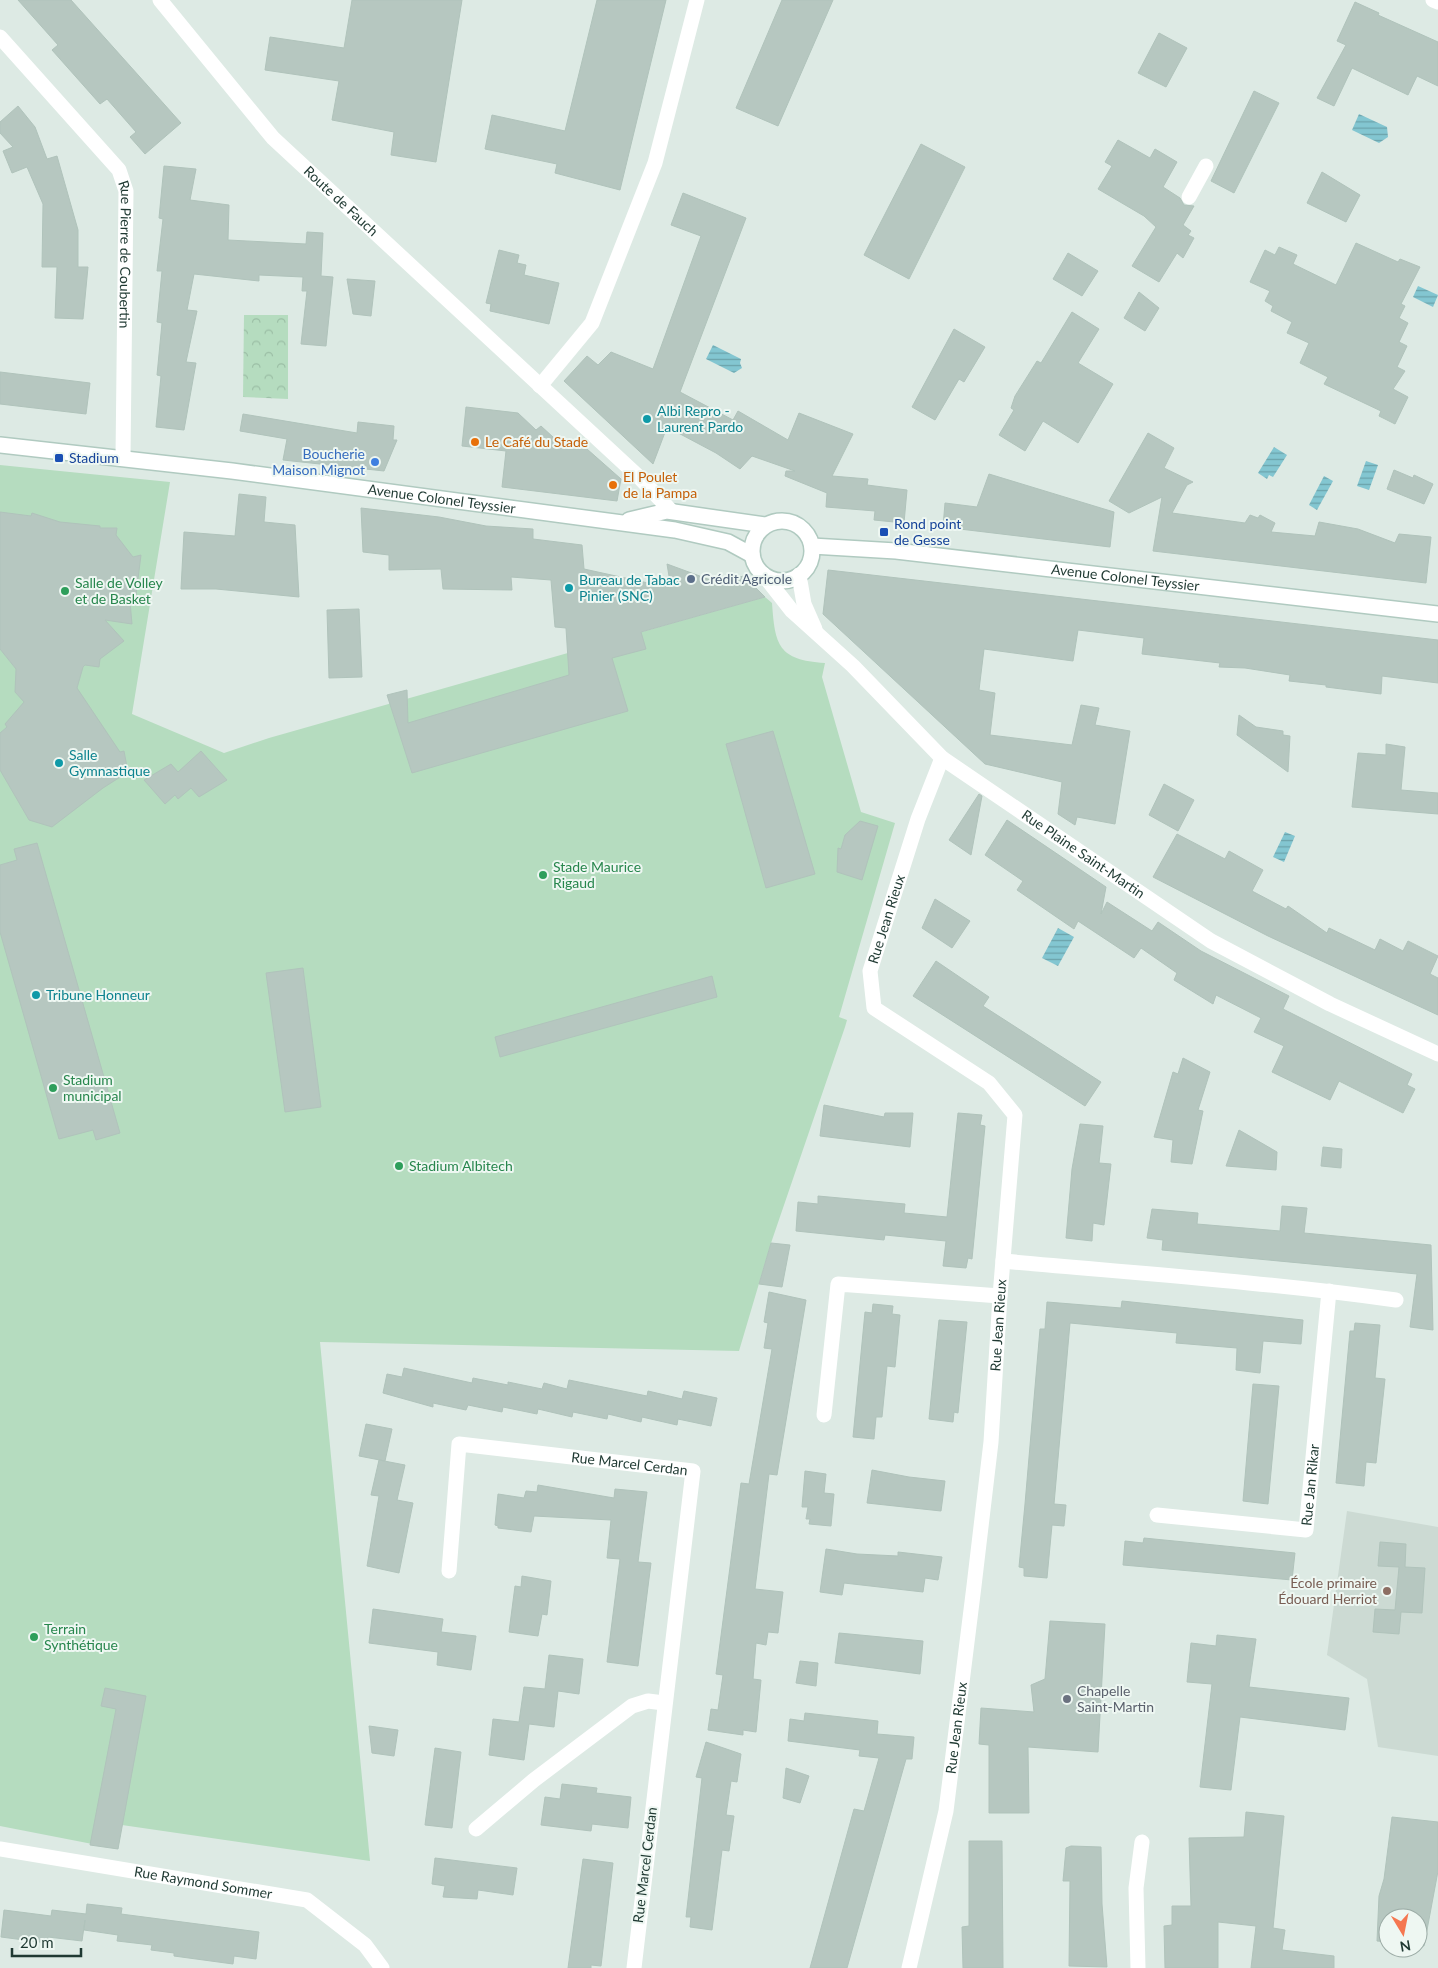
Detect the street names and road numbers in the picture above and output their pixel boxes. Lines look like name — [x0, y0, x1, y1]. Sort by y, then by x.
street label: Route de Fauch — [301, 162, 382, 239]
street label: Rue Pierre de Coubertin — [115, 178, 135, 328]
street label: Avenue Colonel Teyssier — [367, 480, 517, 517]
street label: Avenue Colonel Teyssier — [1050, 560, 1200, 594]
street label: Rue Plaine Saint-Martin — [1019, 806, 1148, 902]
street label: Rue Jean Rieux — [864, 872, 908, 966]
street label: Rue Jean Rieux — [986, 1278, 1009, 1372]
street label: Rue Jan Rikar — [1297, 1443, 1322, 1527]
street label: Rue Marcel Cerdan — [571, 1448, 689, 1478]
street label: Rue Jean Rieux — [942, 1681, 970, 1775]
street label: Rue Marcel Cerdan — [629, 1806, 660, 1924]
street label: Rue Raymond Sommer — [133, 1862, 274, 1902]

